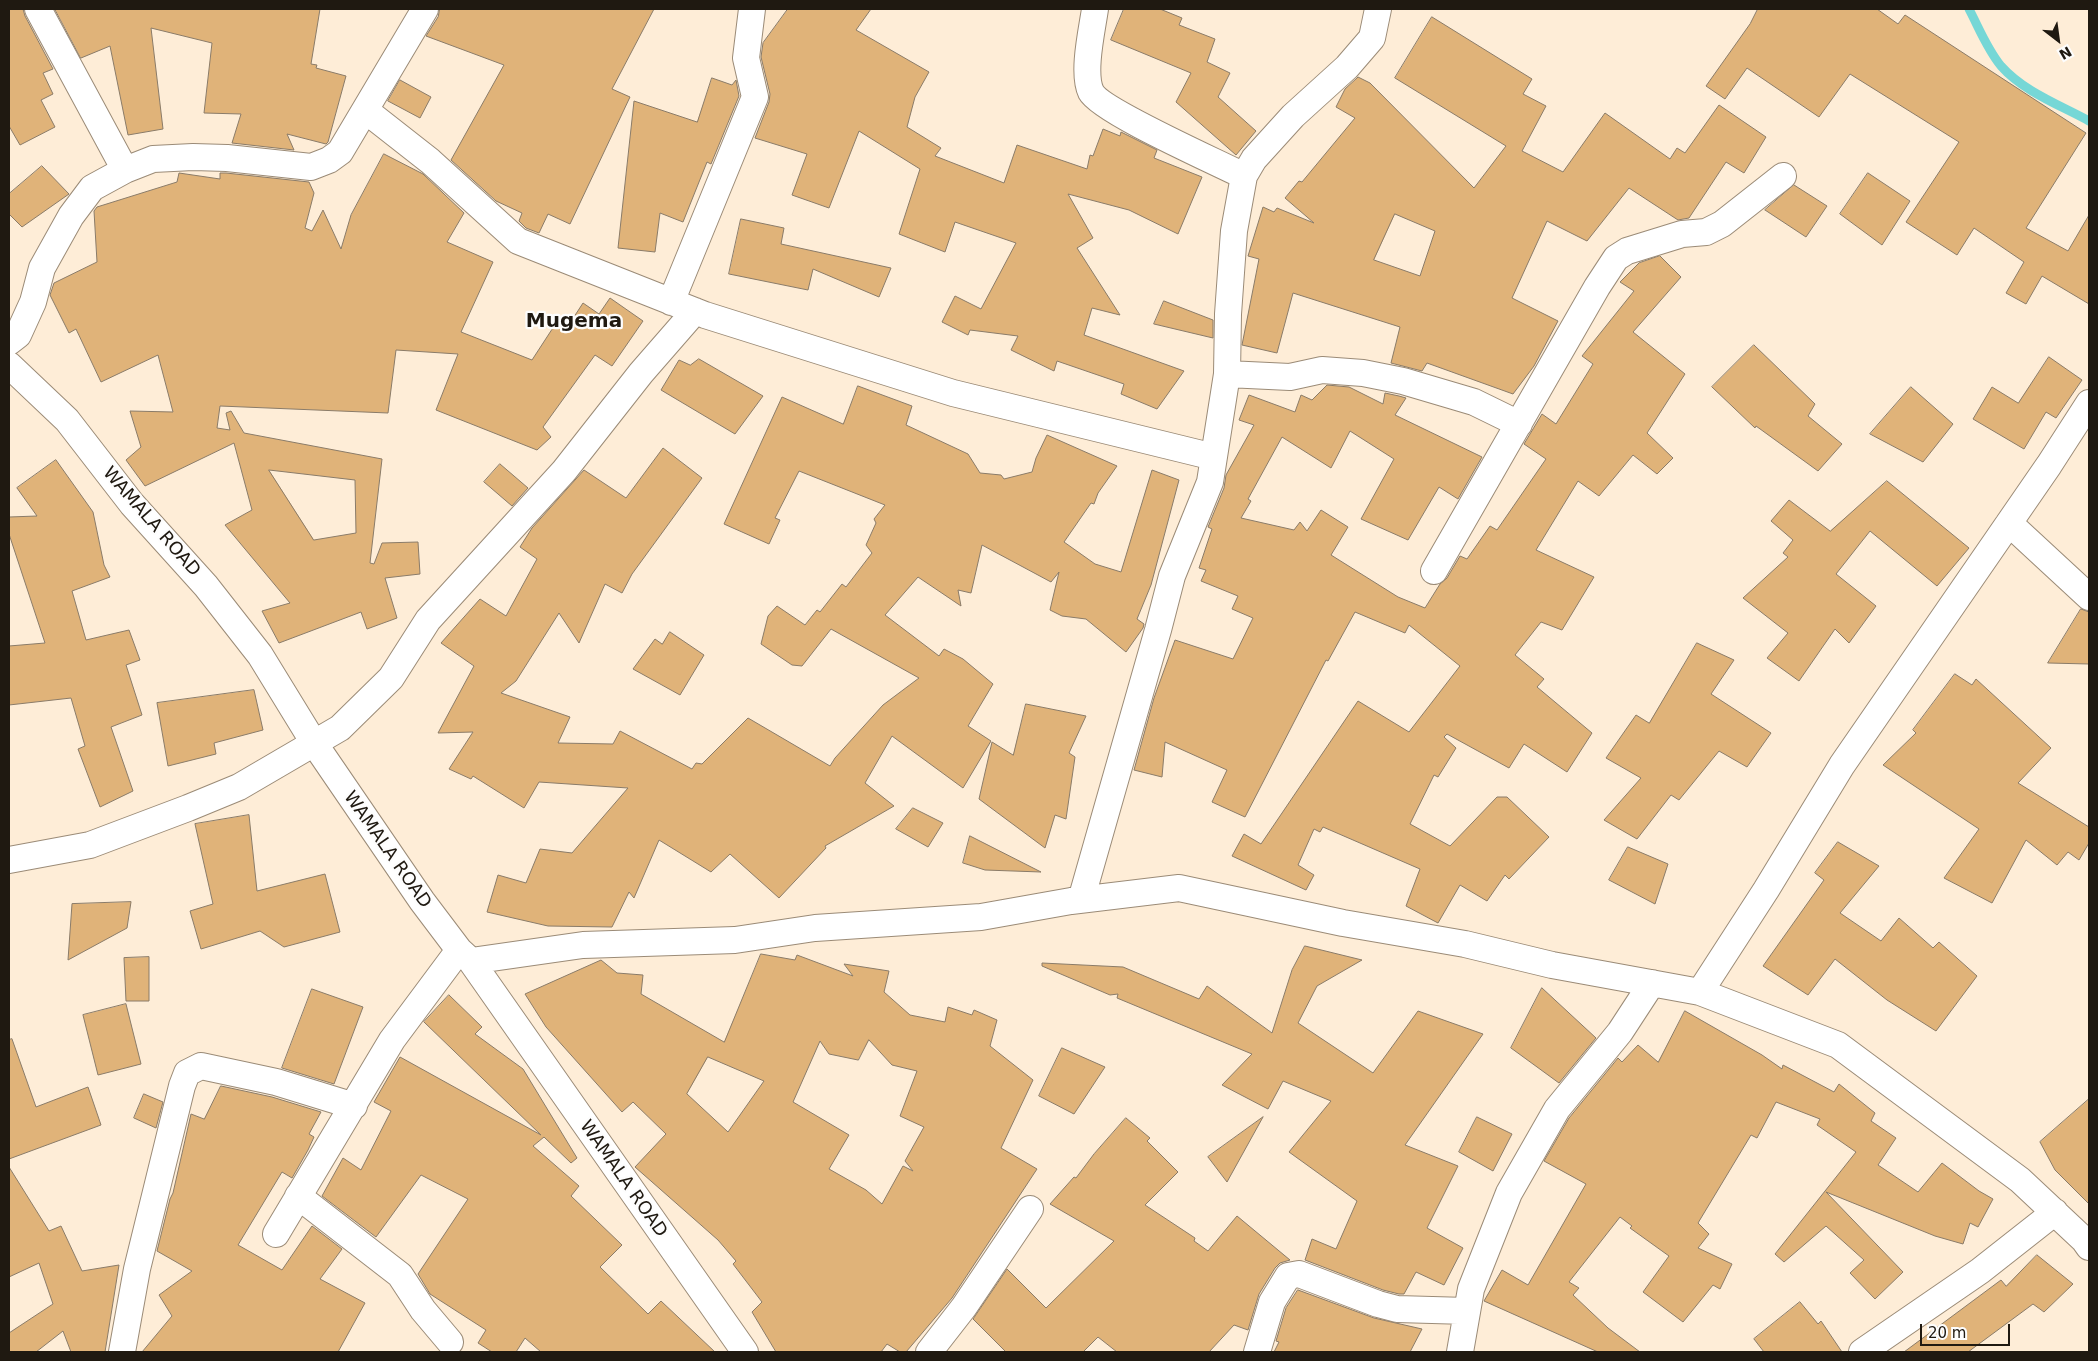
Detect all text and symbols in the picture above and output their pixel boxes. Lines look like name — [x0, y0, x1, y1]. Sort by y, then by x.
north arrow — [2033, 15, 2083, 65]
text: N — [2056, 43, 2075, 63]
district label: Mugema — [526, 310, 622, 334]
street label: WAMALA ROAD — [98, 463, 204, 581]
street label: WAMALA ROAD — [339, 787, 435, 913]
street label: WAMALA ROAD — [575, 1116, 671, 1242]
scale bar — [1923, 1314, 2013, 1346]
text: 20 m — [1928, 1324, 1966, 1342]

